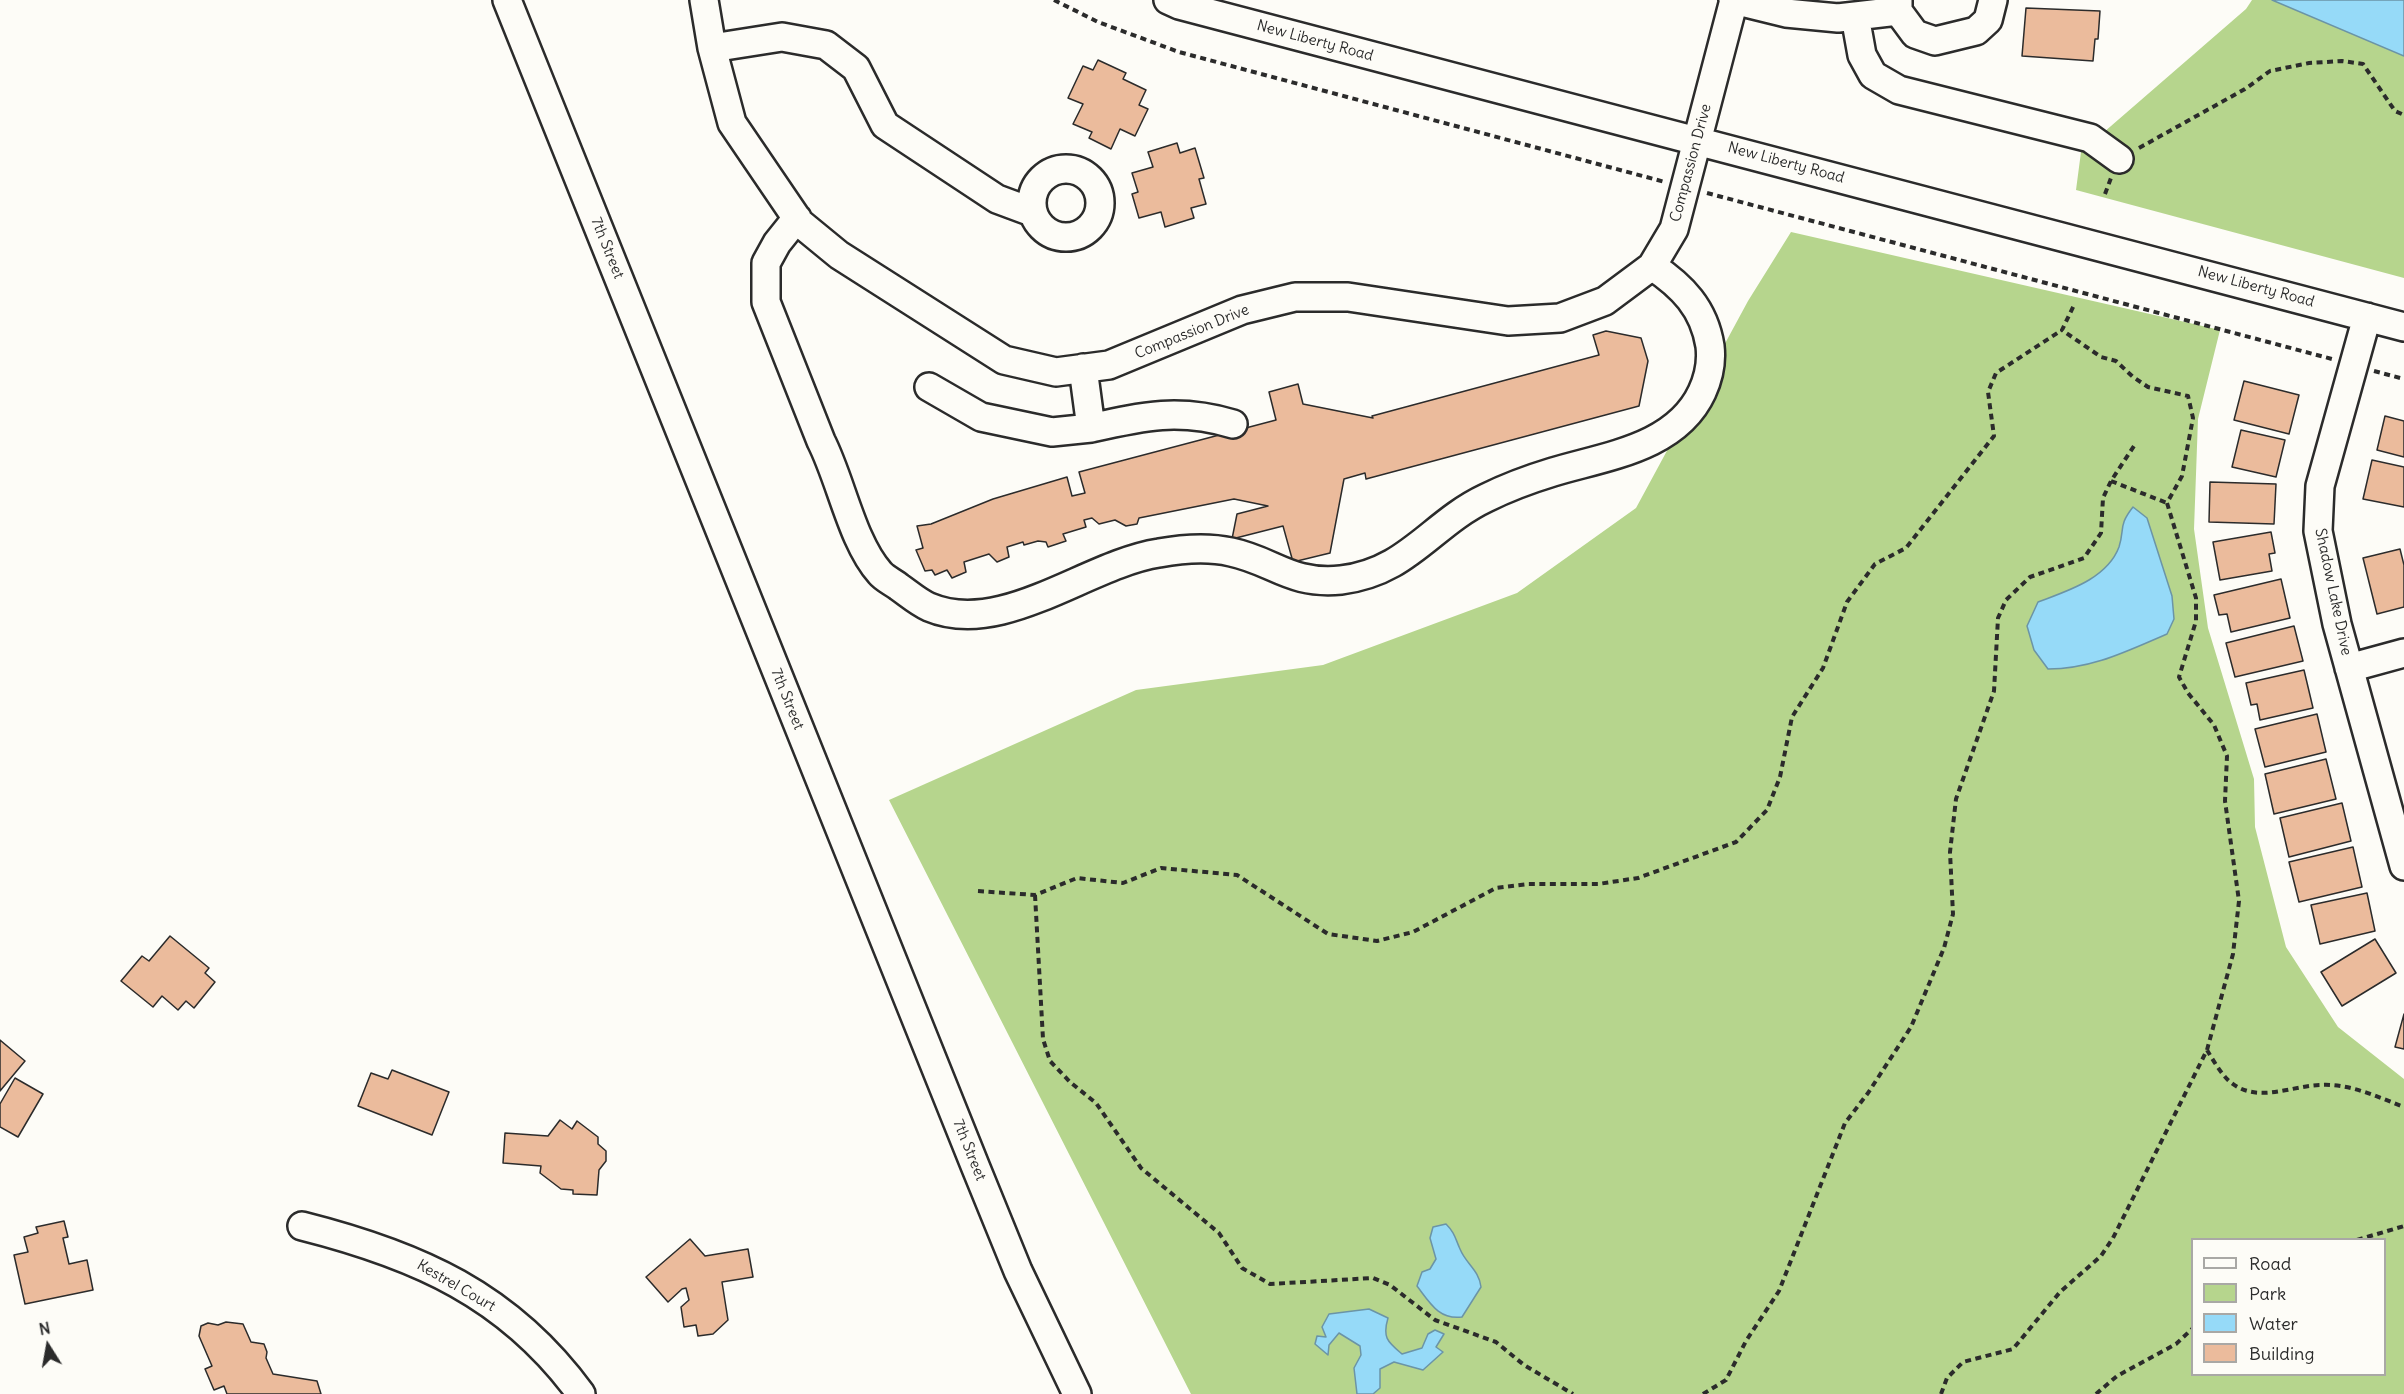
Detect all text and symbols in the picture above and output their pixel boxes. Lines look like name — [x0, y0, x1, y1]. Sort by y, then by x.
street label: New Liberty Road — [1255, 17, 1375, 65]
street label: Compassion Drive — [1667, 102, 1715, 224]
street label: New Liberty Road — [1726, 139, 1846, 187]
street label: 7th Street — [587, 215, 627, 281]
street label: New Liberty Road — [2196, 263, 2316, 311]
street label: Compassion Drive — [1132, 301, 1252, 363]
street label: Shadow Lake Drive — [2311, 527, 2355, 657]
street label: 7th Street — [767, 666, 807, 732]
street label: 7th Street — [949, 1117, 989, 1183]
legend — [2191, 1238, 2386, 1376]
text: Road — [2249, 1252, 2291, 1275]
street label: Kestrel Court — [414, 1256, 498, 1316]
text: Park — [2249, 1282, 2286, 1305]
text: Water — [2249, 1312, 2298, 1335]
north arrow — [18, 1316, 78, 1376]
text: N — [37, 1317, 52, 1339]
text: Building — [2249, 1342, 2314, 1365]

